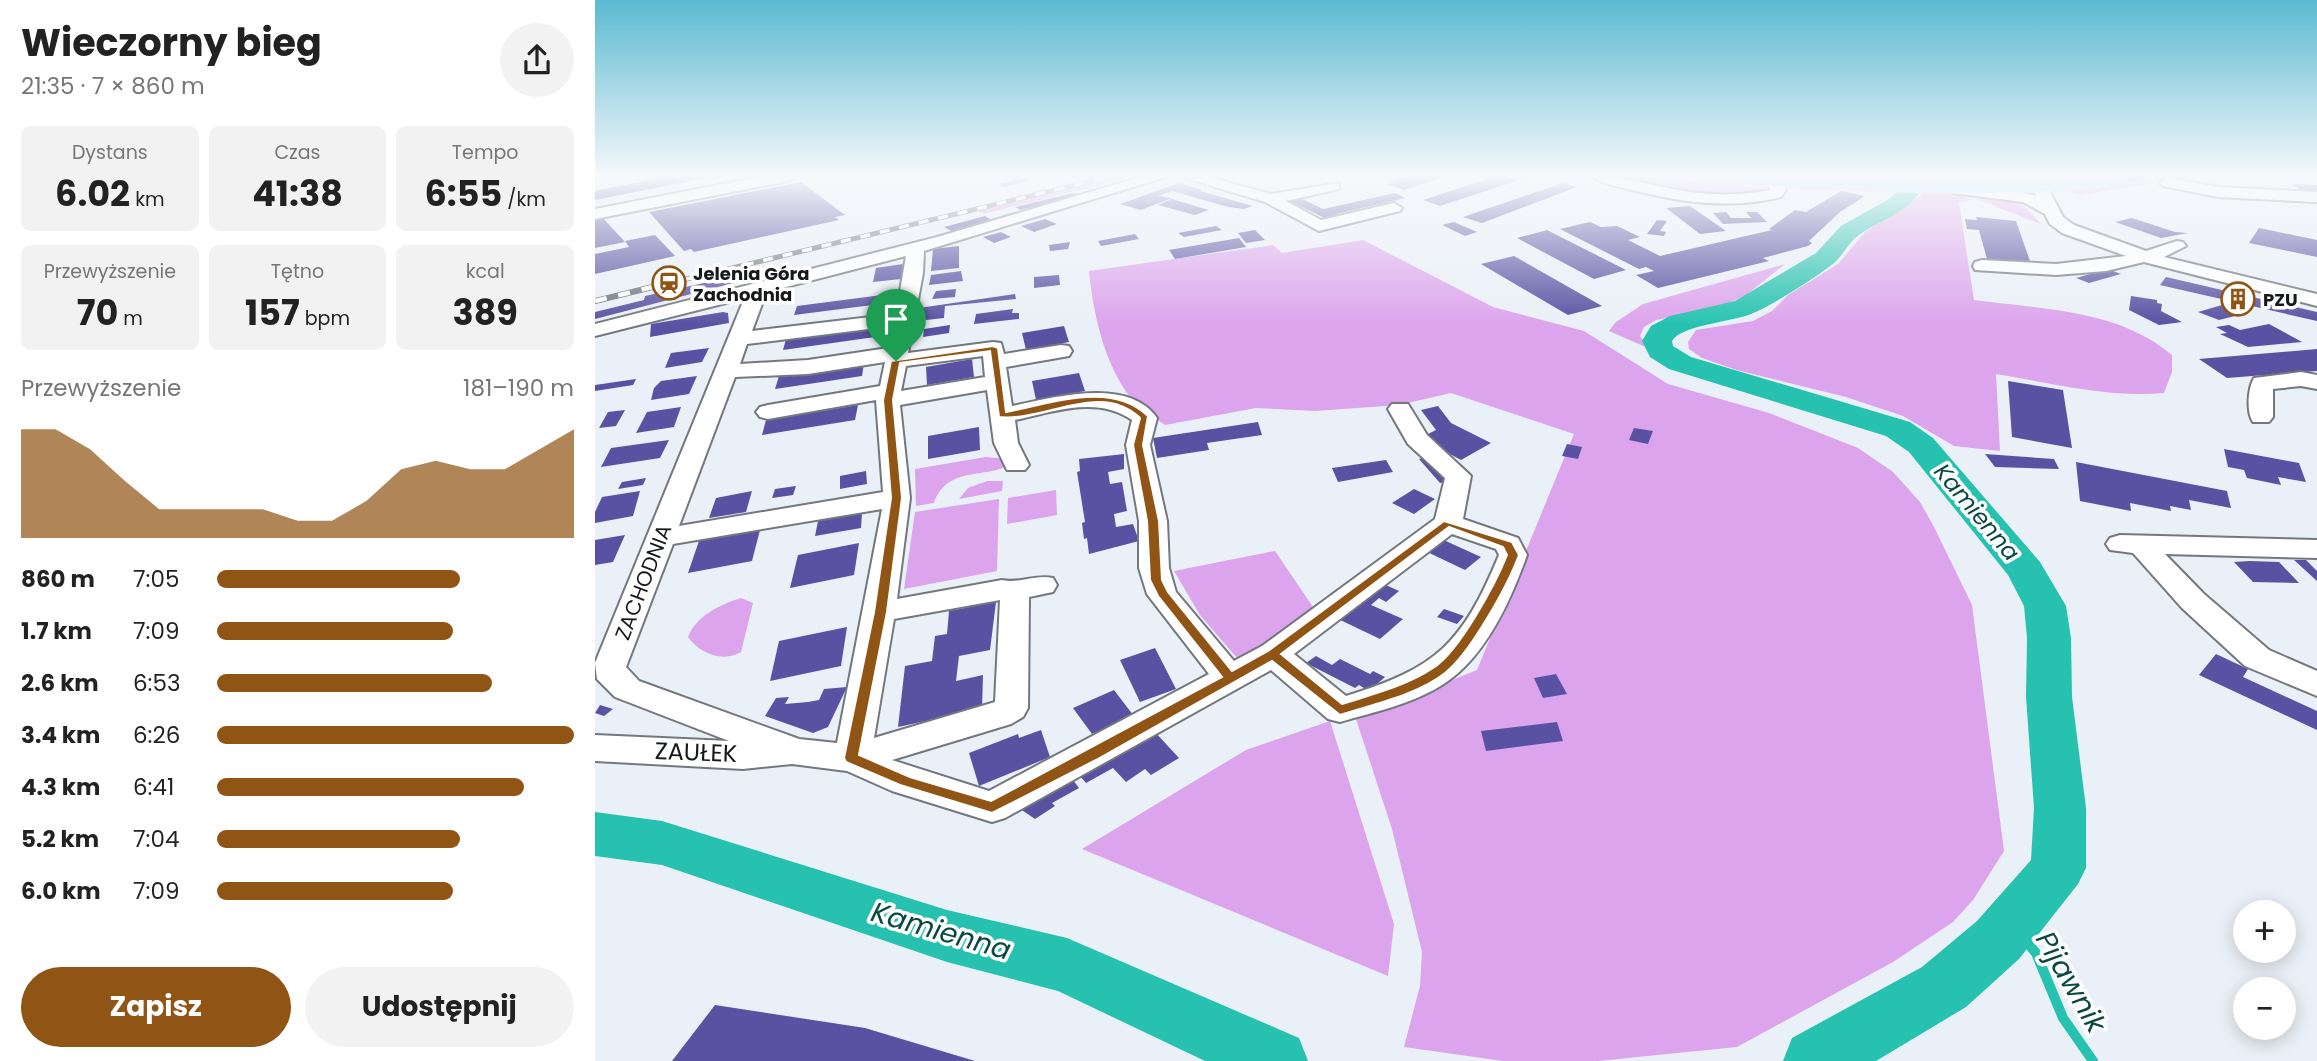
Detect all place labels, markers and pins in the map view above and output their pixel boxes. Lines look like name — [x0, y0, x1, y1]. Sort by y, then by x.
place label: Jelenia Góra Zachodnia — [693, 261, 809, 307]
station icon: Jelenia Góra Zachodnia — [650, 264, 688, 302]
building icon: PZU — [2219, 280, 2257, 318]
place label: PZU — [2263, 287, 2298, 312]
pin — [866, 289, 926, 361]

